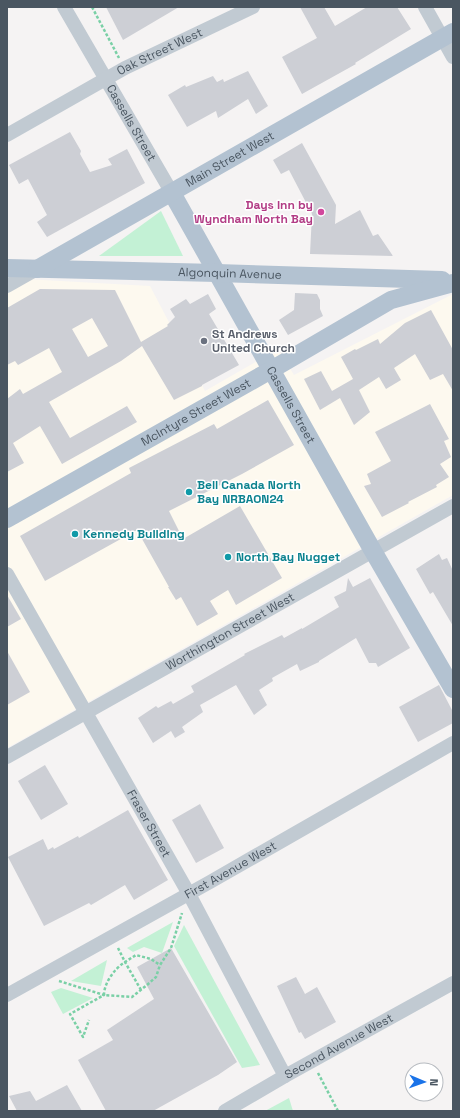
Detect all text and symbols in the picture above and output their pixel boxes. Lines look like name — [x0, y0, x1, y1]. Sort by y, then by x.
street label: Oak Street West — [114, 24, 205, 79]
street label: Cassells Street — [103, 82, 160, 164]
street label: Main Street West — [183, 128, 277, 191]
place label: Days Inn by Wyndham North Bay — [194, 197, 313, 227]
marker: Days Inn by Wyndham North Bay — [316, 207, 326, 217]
street label: Algonquin Avenue — [178, 264, 282, 283]
place label: St Andrews United Church — [212, 326, 295, 356]
marker: St Andrews United Church — [199, 336, 209, 346]
street label: Cassells Street — [263, 363, 319, 446]
street label: McIntyre Street West — [138, 375, 254, 450]
place label: Bell Canada North Bay NRBAON24 — [197, 477, 301, 507]
marker: Bell Canada North Bay NRBAON24 — [184, 487, 194, 497]
place label: Kennedy Building — [83, 526, 185, 542]
marker: Kennedy Building — [70, 529, 80, 539]
place label: North Bay Nugget — [236, 549, 340, 565]
marker: North Bay Nugget — [223, 552, 233, 562]
street label: Worthington Street West — [163, 589, 297, 674]
street label: Fraser Street — [123, 787, 174, 860]
street label: First Avenue West — [182, 838, 279, 903]
street label: Second Avenue West — [282, 1010, 396, 1083]
north arrow — [404, 1062, 444, 1102]
text: N — [427, 1078, 441, 1086]

